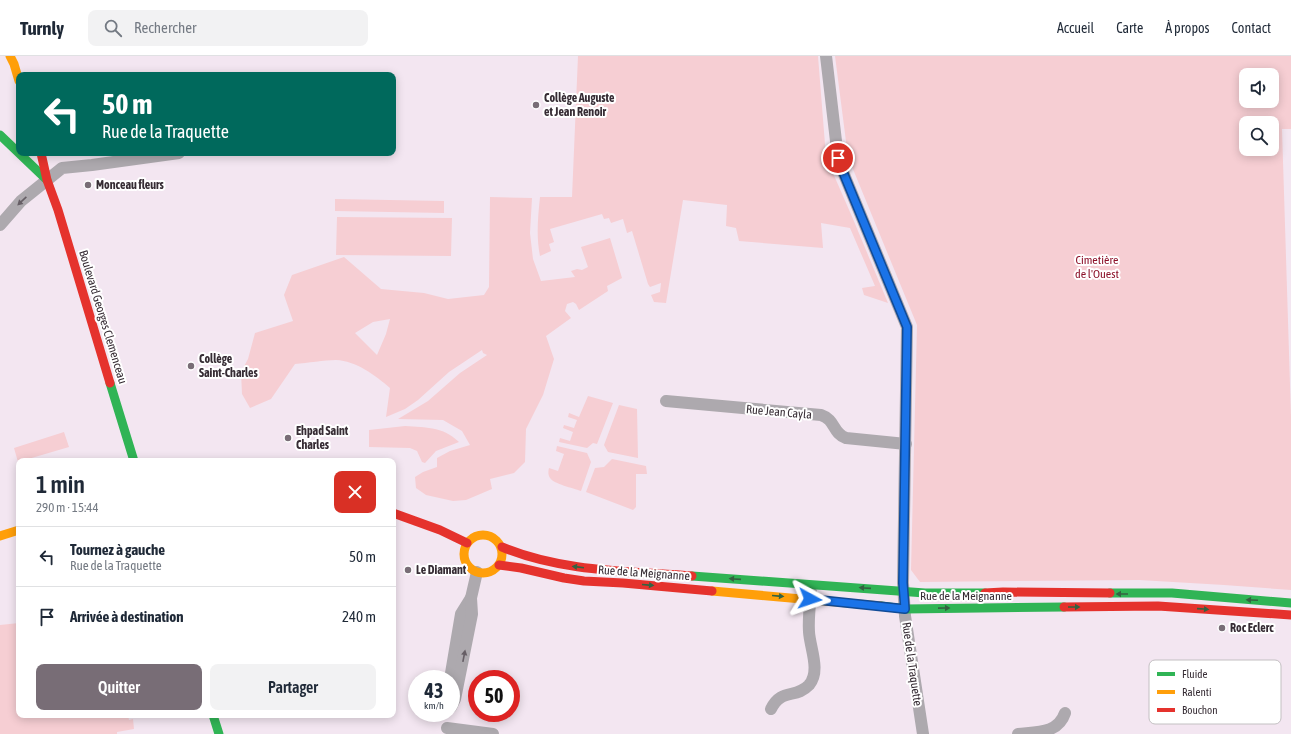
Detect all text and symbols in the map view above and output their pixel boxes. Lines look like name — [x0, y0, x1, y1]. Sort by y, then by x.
search box — [88, 10, 368, 46]
text: Turnly — [20, 17, 64, 39]
icon: search — [102, 17, 124, 39]
text: Rechercher — [134, 19, 196, 36]
text: Accueil — [1057, 20, 1094, 36]
text: Carte — [1116, 20, 1143, 36]
text: À propos — [1165, 20, 1210, 36]
text: Contact — [1232, 20, 1271, 36]
map controls — [1239, 68, 1279, 156]
button: sound — [1239, 68, 1279, 108]
icon: left — [36, 88, 88, 140]
text: 50 m — [102, 88, 152, 120]
place label: Collège Auguste et Jean Renoir — [544, 91, 615, 119]
marker: Collège Auguste et Jean Renoir — [531, 100, 541, 110]
button: search — [1239, 116, 1279, 156]
text: Rue de la Traquette — [102, 121, 229, 142]
pin — [821, 141, 855, 175]
icon: arrive — [827, 147, 849, 169]
place label: Monceau fleurs — [96, 178, 165, 192]
marker: Monceau fleurs — [83, 180, 93, 190]
one-way arrow — [17, 196, 27, 205]
street label: Boulevard Georges Clemenceau — [76, 249, 130, 386]
park label: Cimetière de l'Ouest — [1075, 253, 1119, 281]
place label: Collège Saint-Charles — [199, 352, 259, 380]
marker: Collège Saint-Charles — [186, 361, 196, 371]
street label: Rue Jean Cayla — [746, 402, 812, 422]
place label: Ehpad Saint Charles — [296, 424, 349, 452]
marker: Ehpad Saint Charles — [283, 433, 293, 443]
text: 1 min — [36, 471, 85, 498]
button: close — [334, 471, 376, 513]
text: 290 m · 15:44 — [36, 500, 99, 515]
text: Tournez à gauche — [70, 541, 165, 558]
icon: left — [36, 546, 58, 568]
text: 50 m — [349, 548, 376, 565]
text: Rue de la Traquette — [70, 558, 162, 573]
place label: Le Diamant — [416, 563, 467, 577]
street label: Rue de la Meignanne — [598, 563, 690, 583]
one-way arrow — [572, 564, 584, 570]
marker: Le Diamant — [403, 565, 413, 575]
one-way arrow — [729, 575, 741, 582]
position arrow — [789, 578, 831, 620]
one-way arrow — [642, 582, 654, 589]
one-way arrow — [859, 585, 871, 592]
street label: Rue de la Meignanne — [920, 589, 1012, 603]
one-way arrow — [1115, 591, 1128, 597]
one-way arrow — [772, 593, 784, 600]
one-way arrow — [1246, 597, 1258, 604]
one-way arrow — [1068, 604, 1081, 610]
one-way arrow — [938, 605, 951, 611]
icon: arrive — [36, 606, 58, 628]
one-way arrow — [1197, 606, 1209, 613]
text: Arrivée à destination — [70, 608, 184, 625]
text: 240 m — [342, 608, 376, 625]
street label: Rue de la Traquette — [899, 621, 925, 707]
place label: Roc Eclerc — [1230, 621, 1274, 635]
marker: Roc Eclerc — [1217, 623, 1227, 633]
one-way arrow — [461, 649, 467, 662]
legend — [1149, 660, 1281, 724]
button: Quitter — [36, 664, 202, 710]
button: Partager — [210, 664, 376, 710]
text: Fluide — [1182, 668, 1207, 680]
speed limit sign: 50 — [468, 670, 520, 722]
text: 43 — [425, 679, 443, 702]
text: Ralenti — [1182, 686, 1211, 698]
text: km/h — [424, 700, 444, 711]
text: Bouchon — [1182, 704, 1218, 716]

